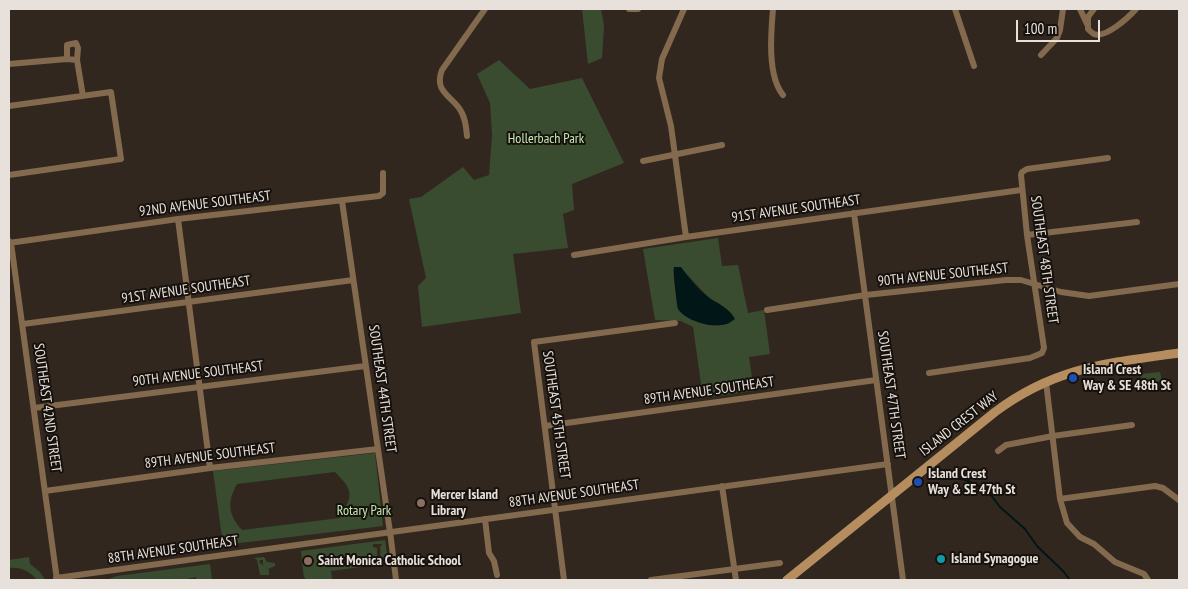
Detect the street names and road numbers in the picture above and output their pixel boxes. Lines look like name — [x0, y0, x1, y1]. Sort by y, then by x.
street label: 92ND AVENUE SOUTHEAST — [138, 188, 272, 220]
street label: 91ST AVENUE SOUTHEAST — [731, 192, 861, 226]
street label: SOUTHEAST 48TH STREET — [1027, 195, 1061, 325]
street label: 90TH AVENUE SOUTHEAST — [877, 260, 1009, 290]
street label: 91ST AVENUE SOUTHEAST — [121, 273, 251, 307]
street label: SOUTHEAST 44TH STREET — [365, 324, 399, 454]
street label: SOUTHEAST 47TH STREET — [874, 330, 908, 460]
street label: SOUTHEAST 42ND STREET — [30, 342, 64, 474]
street label: SOUTHEAST 45TH STREET — [539, 350, 573, 480]
street label: 90TH AVENUE SOUTHEAST — [132, 358, 264, 390]
street label: 89TH AVENUE SOUTHEAST — [643, 374, 775, 408]
street label: ISLAND CREST WAY — [916, 388, 1002, 460]
street label: 89TH AVENUE SOUTHEAST — [144, 440, 276, 472]
street label: 88TH AVENUE SOUTHEAST — [508, 477, 640, 511]
street label: 88TH AVENUE SOUTHEAST — [107, 533, 239, 567]

